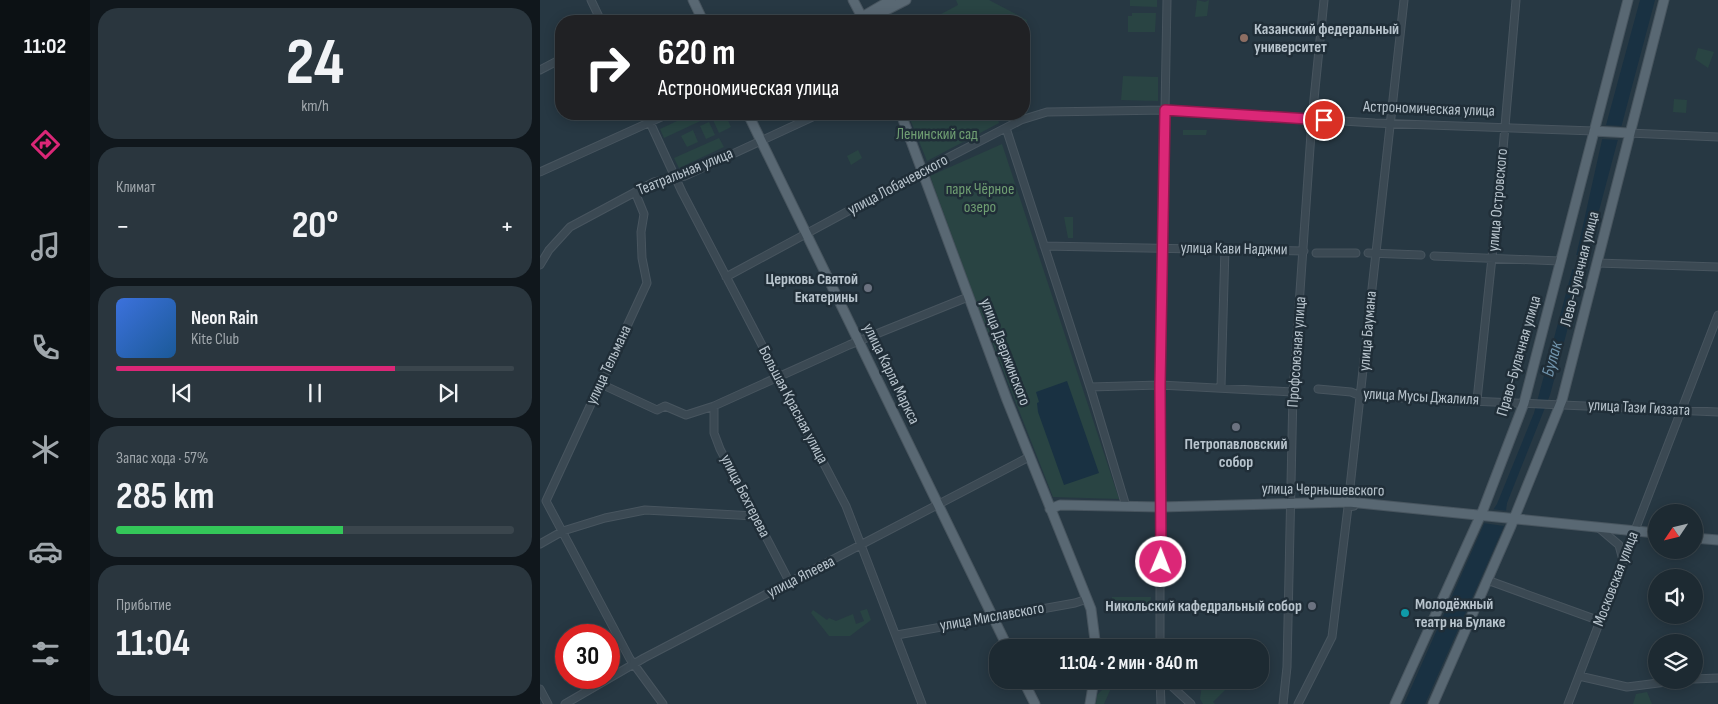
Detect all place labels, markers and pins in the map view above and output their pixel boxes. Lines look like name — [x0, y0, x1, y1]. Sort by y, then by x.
place label: Казанский федеральный университет — [1254, 20, 1399, 57]
marker: Казанский федеральный университет — [1238, 32, 1250, 44]
pin — [1303, 99, 1345, 141]
place label: Церковь Святой Екатерины — [765, 270, 858, 307]
marker: Церковь Святой Екатерины — [862, 282, 874, 294]
marker: Петропавловский собор — [1230, 421, 1242, 433]
place label: Петропавловский собор — [1185, 435, 1287, 472]
place label: Молодёжный театр на Булаке — [1415, 595, 1506, 632]
place label: Никольский кафедральный собор — [1105, 597, 1302, 616]
marker: Никольский кафедральный собор — [1306, 600, 1318, 612]
marker: Молодёжный театр на Булаке — [1399, 607, 1411, 619]

